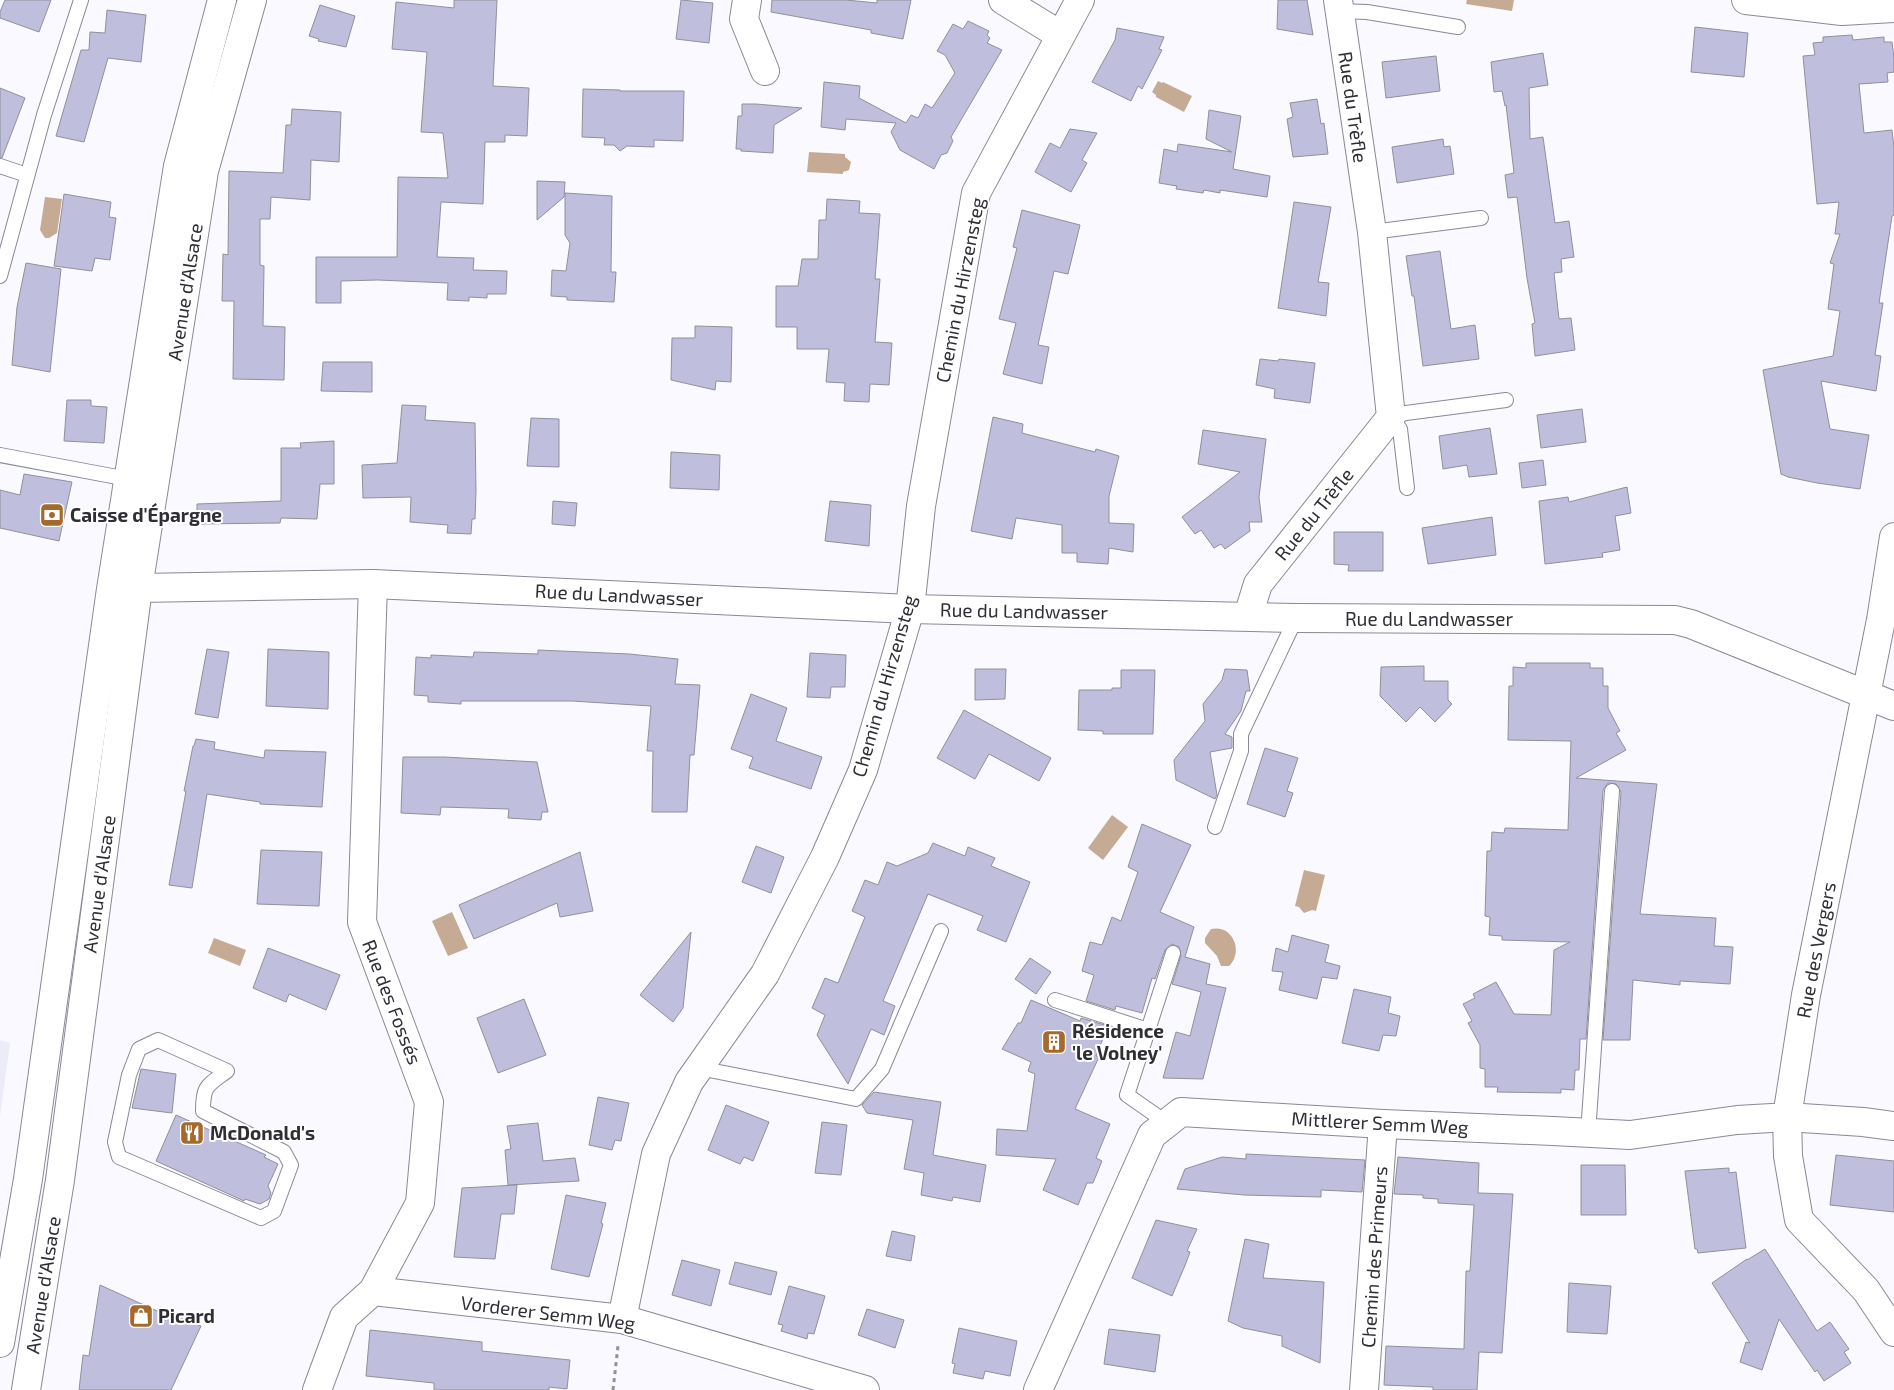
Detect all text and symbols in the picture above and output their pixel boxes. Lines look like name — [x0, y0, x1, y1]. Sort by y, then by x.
street label: Rue du Trèfle — [1334, 50, 1373, 164]
street label: Chemin du Hirzensteg — [930, 195, 989, 385]
street label: Avenue d'Alsace — [162, 222, 207, 362]
street label: Rue du Trèfle — [1269, 463, 1358, 565]
bank icon: Caisse d'Épargne — [39, 502, 65, 528]
place label: Caisse d'Épargne — [70, 502, 222, 526]
street label: Rue du Landwasser — [534, 579, 704, 610]
street label: Chemin du Hirzensteg — [847, 592, 921, 780]
street label: Rue du Landwasser — [940, 598, 1109, 623]
street label: Rue du Landwasser — [1345, 607, 1514, 630]
street label: Avenue d'Alsace — [77, 814, 120, 954]
street label: Rue des Vergers — [1791, 880, 1840, 1020]
street label: Rue des Fossés — [358, 936, 427, 1068]
place label: Résidence 'le Volney' — [1072, 1019, 1164, 1065]
building icon: Résidence 'le Volney' — [1041, 1029, 1067, 1055]
street label: Mittlerer Semm Weg — [1291, 1106, 1470, 1139]
restaurant icon: McDonald's — [179, 1120, 205, 1146]
place label: McDonald's — [210, 1121, 315, 1144]
street label: Chemin des Primeurs — [1356, 1165, 1391, 1349]
street label: Avenue d'Alsace — [20, 1215, 65, 1355]
street label: Vorderer Semm Weg — [459, 1290, 637, 1335]
shop icon: Picard — [128, 1303, 154, 1329]
place label: Picard — [158, 1304, 215, 1327]

